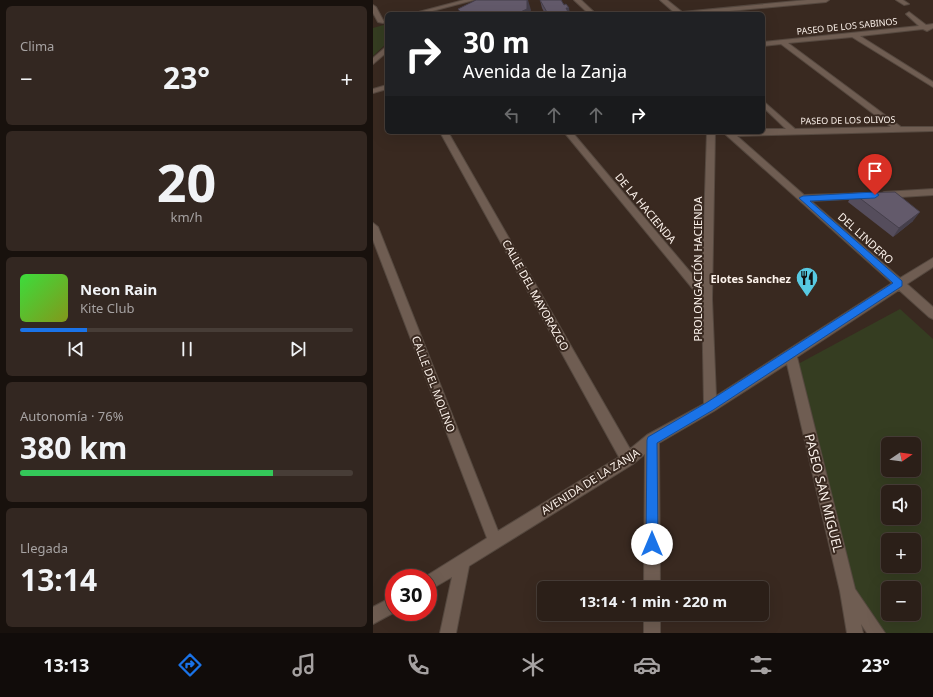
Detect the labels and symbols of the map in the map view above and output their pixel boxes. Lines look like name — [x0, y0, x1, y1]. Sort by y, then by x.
street label: PASEO DE LOS SABINOS — [796, 14, 898, 38]
street label: PASEO DE LOS OLIVOS — [800, 113, 896, 127]
pin — [858, 154, 892, 195]
street label: DE LA HACIENDA — [612, 170, 681, 247]
street label: PROLONGACIÓN HACIENDA — [690, 196, 705, 341]
street label: DEL LINDERO — [835, 209, 897, 267]
street label: CALLE DEL MAYORAZGO — [499, 237, 573, 353]
restaurant icon: Elotes Sanchez — [794, 265, 820, 298]
place label: Elotes Sanchez — [710, 271, 792, 286]
street label: CALLE DEL MOLINO — [409, 334, 459, 434]
street label: PASEO SAN MIGUEL — [801, 432, 847, 554]
north arrow — [881, 437, 921, 477]
street label: AVENIDA DE LA ZANJA — [538, 444, 643, 517]
position arrow — [631, 523, 673, 565]
speed limit sign: 30 — [385, 569, 437, 621]

